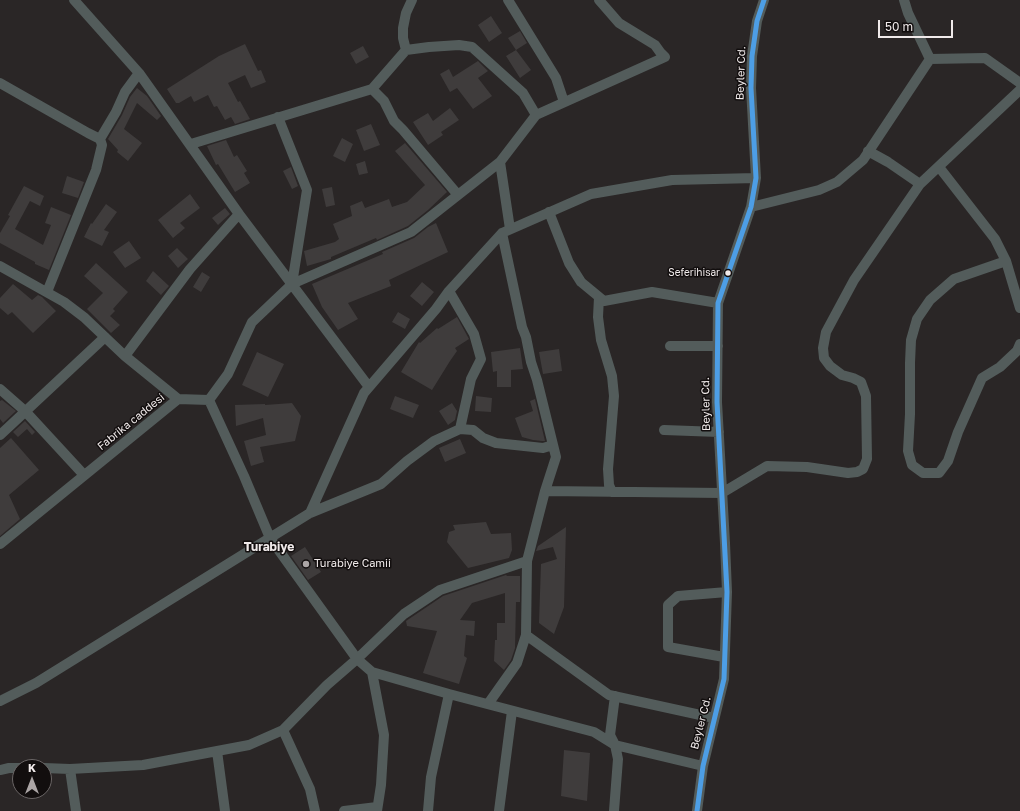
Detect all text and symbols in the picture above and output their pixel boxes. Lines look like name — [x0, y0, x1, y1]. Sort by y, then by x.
scale bar — [880, 12, 955, 38]
text: 50 m — [885, 19, 913, 34]
street label: Beyler Cd. — [733, 46, 749, 100]
place label: Seferihisar — [668, 267, 720, 279]
marker: Seferihisar — [723, 268, 733, 278]
street label: Beyler Cd. — [699, 377, 713, 431]
street label: Fabrika caddesi — [95, 391, 167, 453]
district label: Turabiye — [244, 540, 294, 554]
place label: Turabiye Camii — [314, 557, 391, 571]
marker: Turabiye Camii — [301, 559, 311, 569]
street label: Beyler Cd. — [688, 695, 714, 751]
north arrow — [12, 759, 52, 799]
text: K — [28, 761, 36, 774]

